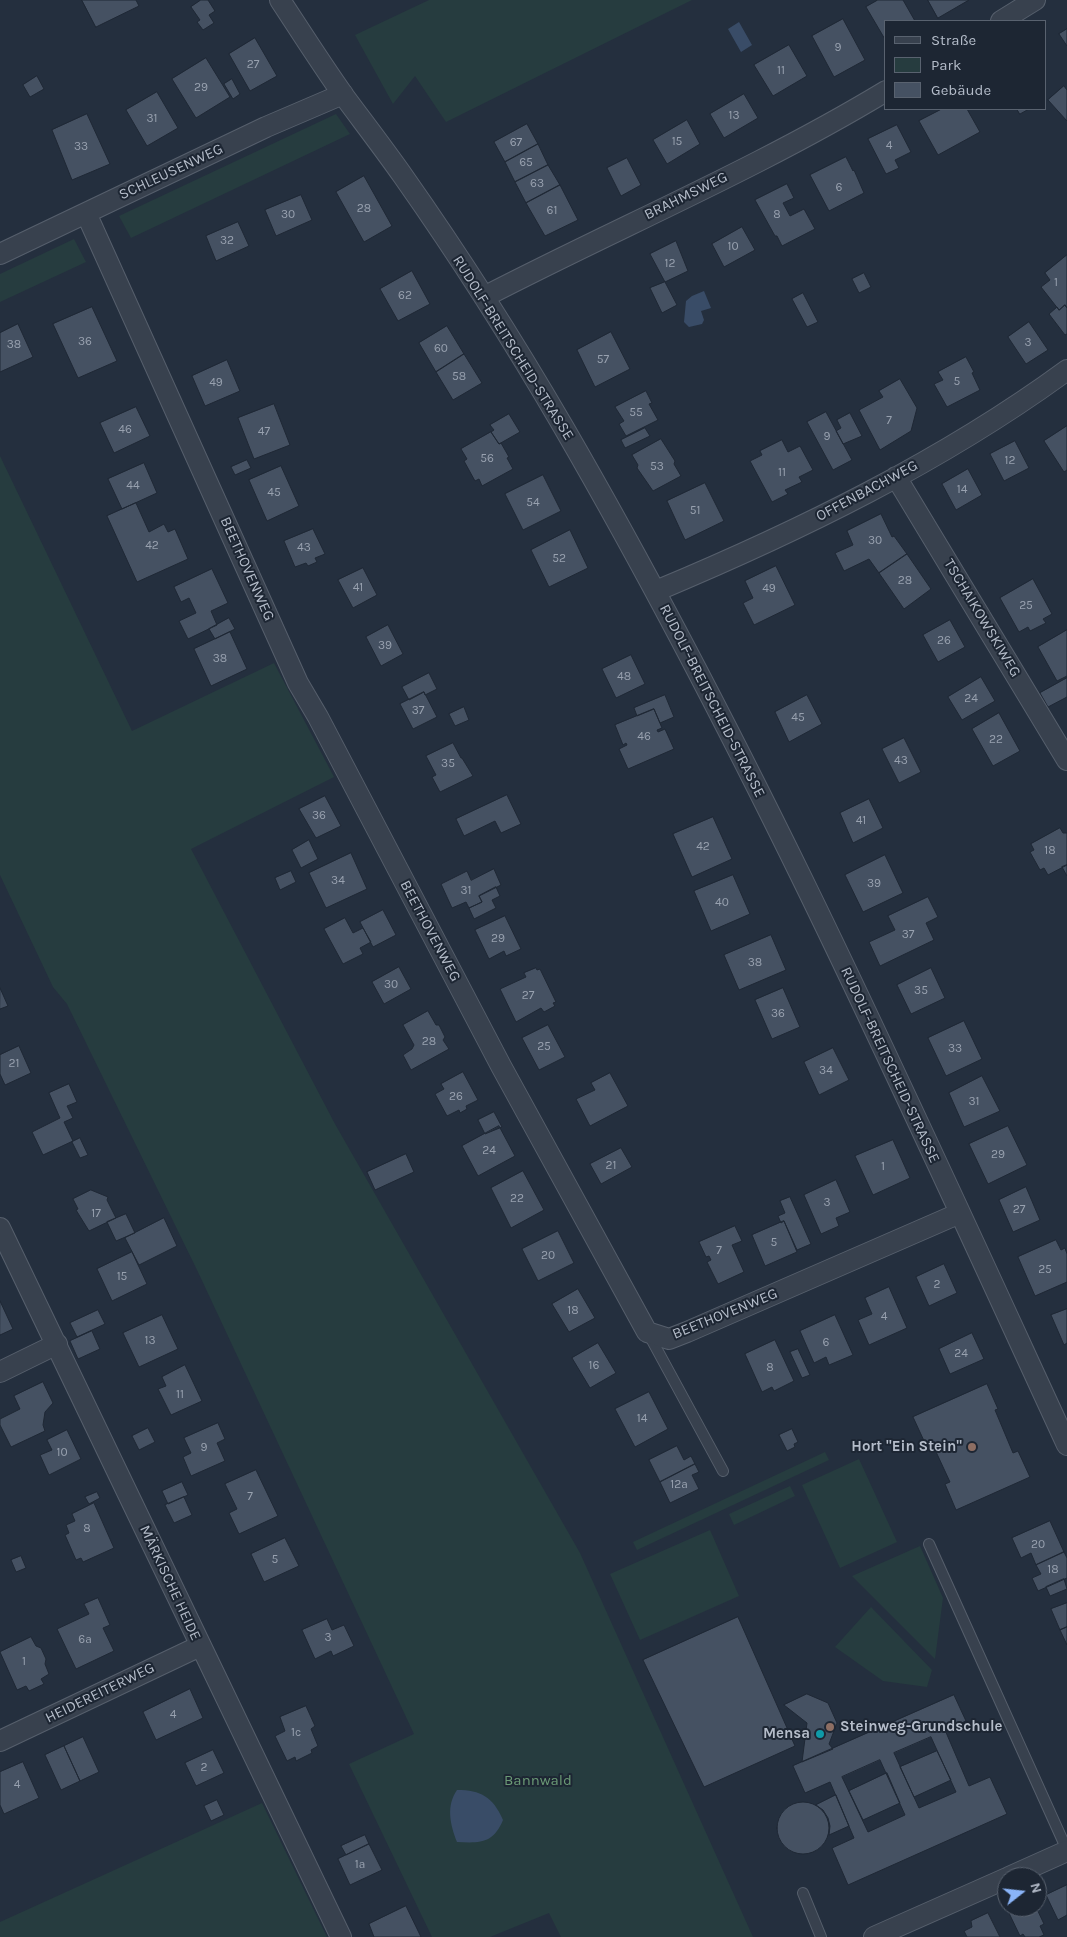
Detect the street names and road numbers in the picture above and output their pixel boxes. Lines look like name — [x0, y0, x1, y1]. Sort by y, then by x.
street label: SCHLEUSENWEG — [116, 140, 226, 204]
street label: BRAHMSWEG — [641, 168, 731, 224]
street label: RUDOLF-BREITSCHEID-STRASSE — [449, 252, 577, 444]
street label: OFFENBACHWEG — [813, 457, 921, 525]
street label: BEETHOVENWEG — [216, 514, 278, 624]
street label: TSCHAIKOWSKIWEG — [940, 556, 1024, 680]
street label: RUDOLF-BREITSCHEID-STRASSE — [655, 601, 769, 801]
street label: BEETHOVENWEG — [396, 877, 464, 985]
street label: RUDOLF-BREITSCHEID-STRASSE — [837, 964, 943, 1166]
street label: BEETHOVENWEG — [670, 1285, 780, 1343]
street label: MÄRKISCHE HEIDE — [135, 1523, 205, 1643]
street label: HEIDEREITERWEG — [42, 1659, 158, 1727]

